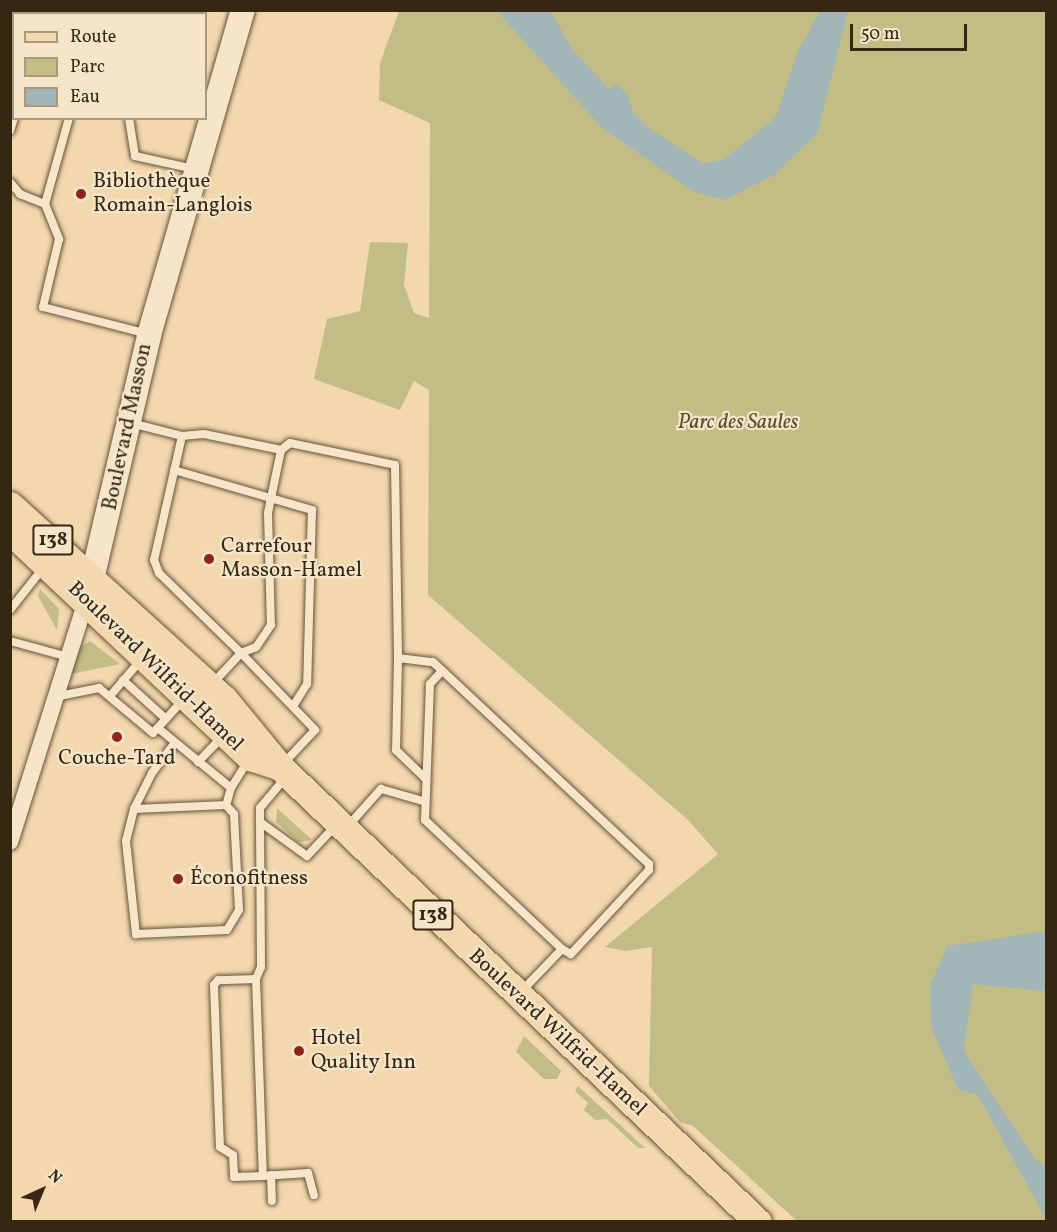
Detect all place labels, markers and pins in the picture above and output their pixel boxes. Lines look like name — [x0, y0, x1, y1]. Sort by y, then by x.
place label: Bibliothèque Romain-Langlois — [93, 169, 252, 219]
marker: Bibliothèque Romain-Langlois — [74, 187, 88, 201]
place label: Carrefour Masson-Hamel — [221, 534, 362, 584]
marker: Carrefour Masson-Hamel — [202, 552, 216, 566]
marker: Couche-Tard — [110, 730, 124, 744]
place label: Couche-Tard — [58, 746, 176, 772]
place label: Éconofitness — [190, 866, 308, 892]
marker: Éconofitness — [171, 872, 185, 886]
place label: Hotel Quality Inn — [311, 1026, 417, 1076]
marker: Hotel Quality Inn — [292, 1044, 306, 1058]

